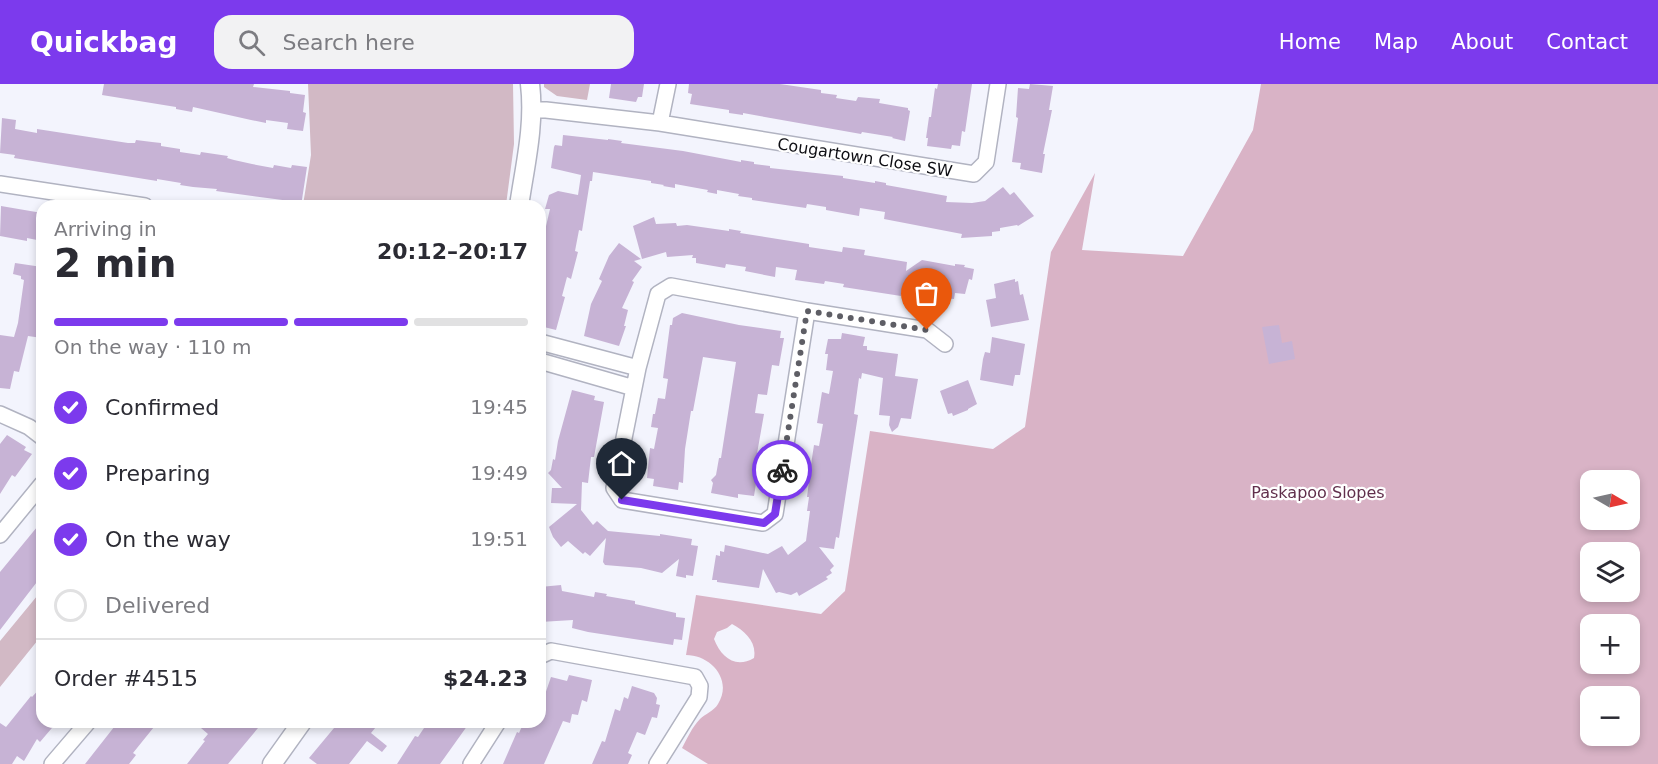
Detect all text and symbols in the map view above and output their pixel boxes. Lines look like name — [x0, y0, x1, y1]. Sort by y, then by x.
search box — [214, 15, 634, 69]
text: Quickbag — [30, 26, 178, 59]
icon: search — [235, 26, 268, 59]
text: Search here — [283, 30, 415, 55]
text: Home — [1279, 30, 1341, 54]
text: Map — [1374, 30, 1418, 54]
text: About — [1451, 30, 1513, 54]
text: Contact — [1546, 30, 1628, 54]
street label: Cougartown Close SW — [776, 134, 954, 181]
text: Arriving in — [54, 217, 157, 241]
text: 20:12–20:17 — [377, 239, 528, 264]
text: 2 min — [54, 241, 176, 286]
pin — [901, 268, 952, 330]
icon: bag — [910, 277, 943, 310]
text: On the way · 110 m — [54, 335, 252, 359]
icon: check — [54, 391, 87, 424]
text: Confirmed — [105, 395, 219, 420]
text: 19:45 — [470, 395, 528, 419]
pin — [596, 438, 647, 500]
courier — [752, 440, 812, 500]
icon: home — [605, 447, 638, 480]
icon: bike — [766, 454, 799, 487]
icon: check — [54, 457, 87, 490]
text: Preparing — [105, 461, 211, 486]
text: 19:49 — [470, 461, 528, 485]
north arrow — [1580, 470, 1640, 530]
map controls — [1580, 470, 1640, 746]
park label: Paskapoo Slopes — [1251, 483, 1385, 502]
icon: check — [54, 523, 87, 556]
text: On the way — [105, 527, 231, 552]
text: 19:51 — [470, 527, 528, 551]
button: layers — [1580, 542, 1640, 602]
text: Delivered — [105, 593, 210, 618]
button: + — [1580, 614, 1640, 674]
text: Order #4515 — [54, 666, 198, 691]
text: $24.23 — [443, 666, 528, 691]
button: − — [1580, 686, 1640, 746]

